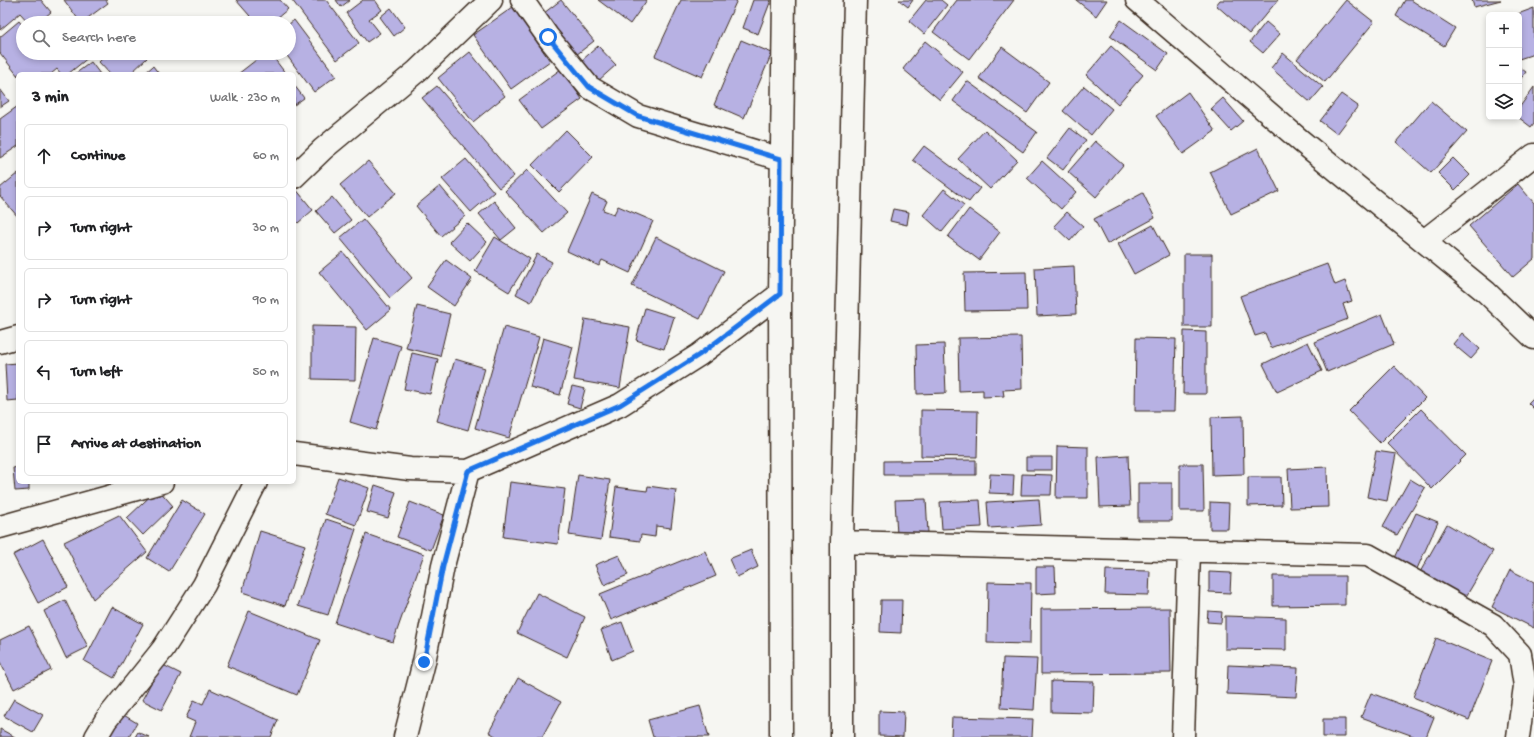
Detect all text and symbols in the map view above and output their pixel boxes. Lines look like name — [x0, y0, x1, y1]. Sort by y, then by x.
map controls — [1486, 12, 1522, 120]
button: + — [1486, 12, 1522, 48]
search box — [16, 16, 296, 60]
icon: search — [30, 27, 52, 49]
route start — [539, 28, 557, 46]
text: Search here — [62, 29, 136, 47]
button: − — [1486, 48, 1522, 84]
button: layers — [1486, 84, 1522, 120]
text: 3 min — [32, 88, 69, 108]
text: Walk · 230 m — [210, 91, 280, 106]
icon: ahead — [33, 145, 55, 167]
text: Continue — [71, 147, 125, 165]
text: 60 m — [253, 149, 279, 164]
icon: right — [33, 217, 55, 239]
text: Turn right — [71, 219, 131, 237]
text: 30 m — [253, 221, 279, 236]
icon: right — [33, 289, 55, 311]
text: Turn right — [71, 291, 131, 309]
text: 90 m — [253, 293, 279, 308]
icon: left — [33, 361, 55, 383]
text: Turn left — [71, 363, 122, 381]
text: 50 m — [252, 365, 279, 380]
icon: arrive — [33, 433, 55, 455]
text: Arrive at destination — [71, 435, 201, 453]
route end — [415, 653, 433, 671]

